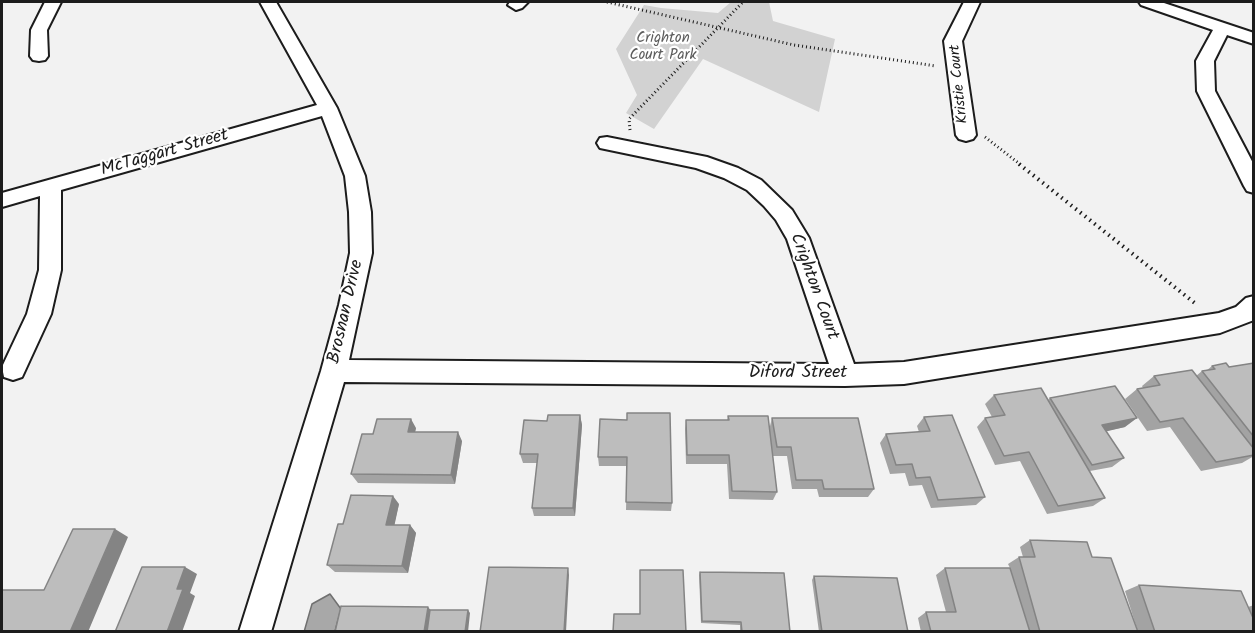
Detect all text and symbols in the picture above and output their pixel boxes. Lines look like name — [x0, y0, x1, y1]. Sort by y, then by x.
park label: Crighton Court Park — [630, 30, 696, 65]
street label: Kristie Court — [947, 43, 973, 125]
street label: McTaggart Street — [99, 125, 231, 183]
street label: Crighton Court — [784, 231, 842, 343]
street label: Brosnan Drive — [325, 258, 369, 366]
street label: Diford Street — [749, 363, 847, 385]

